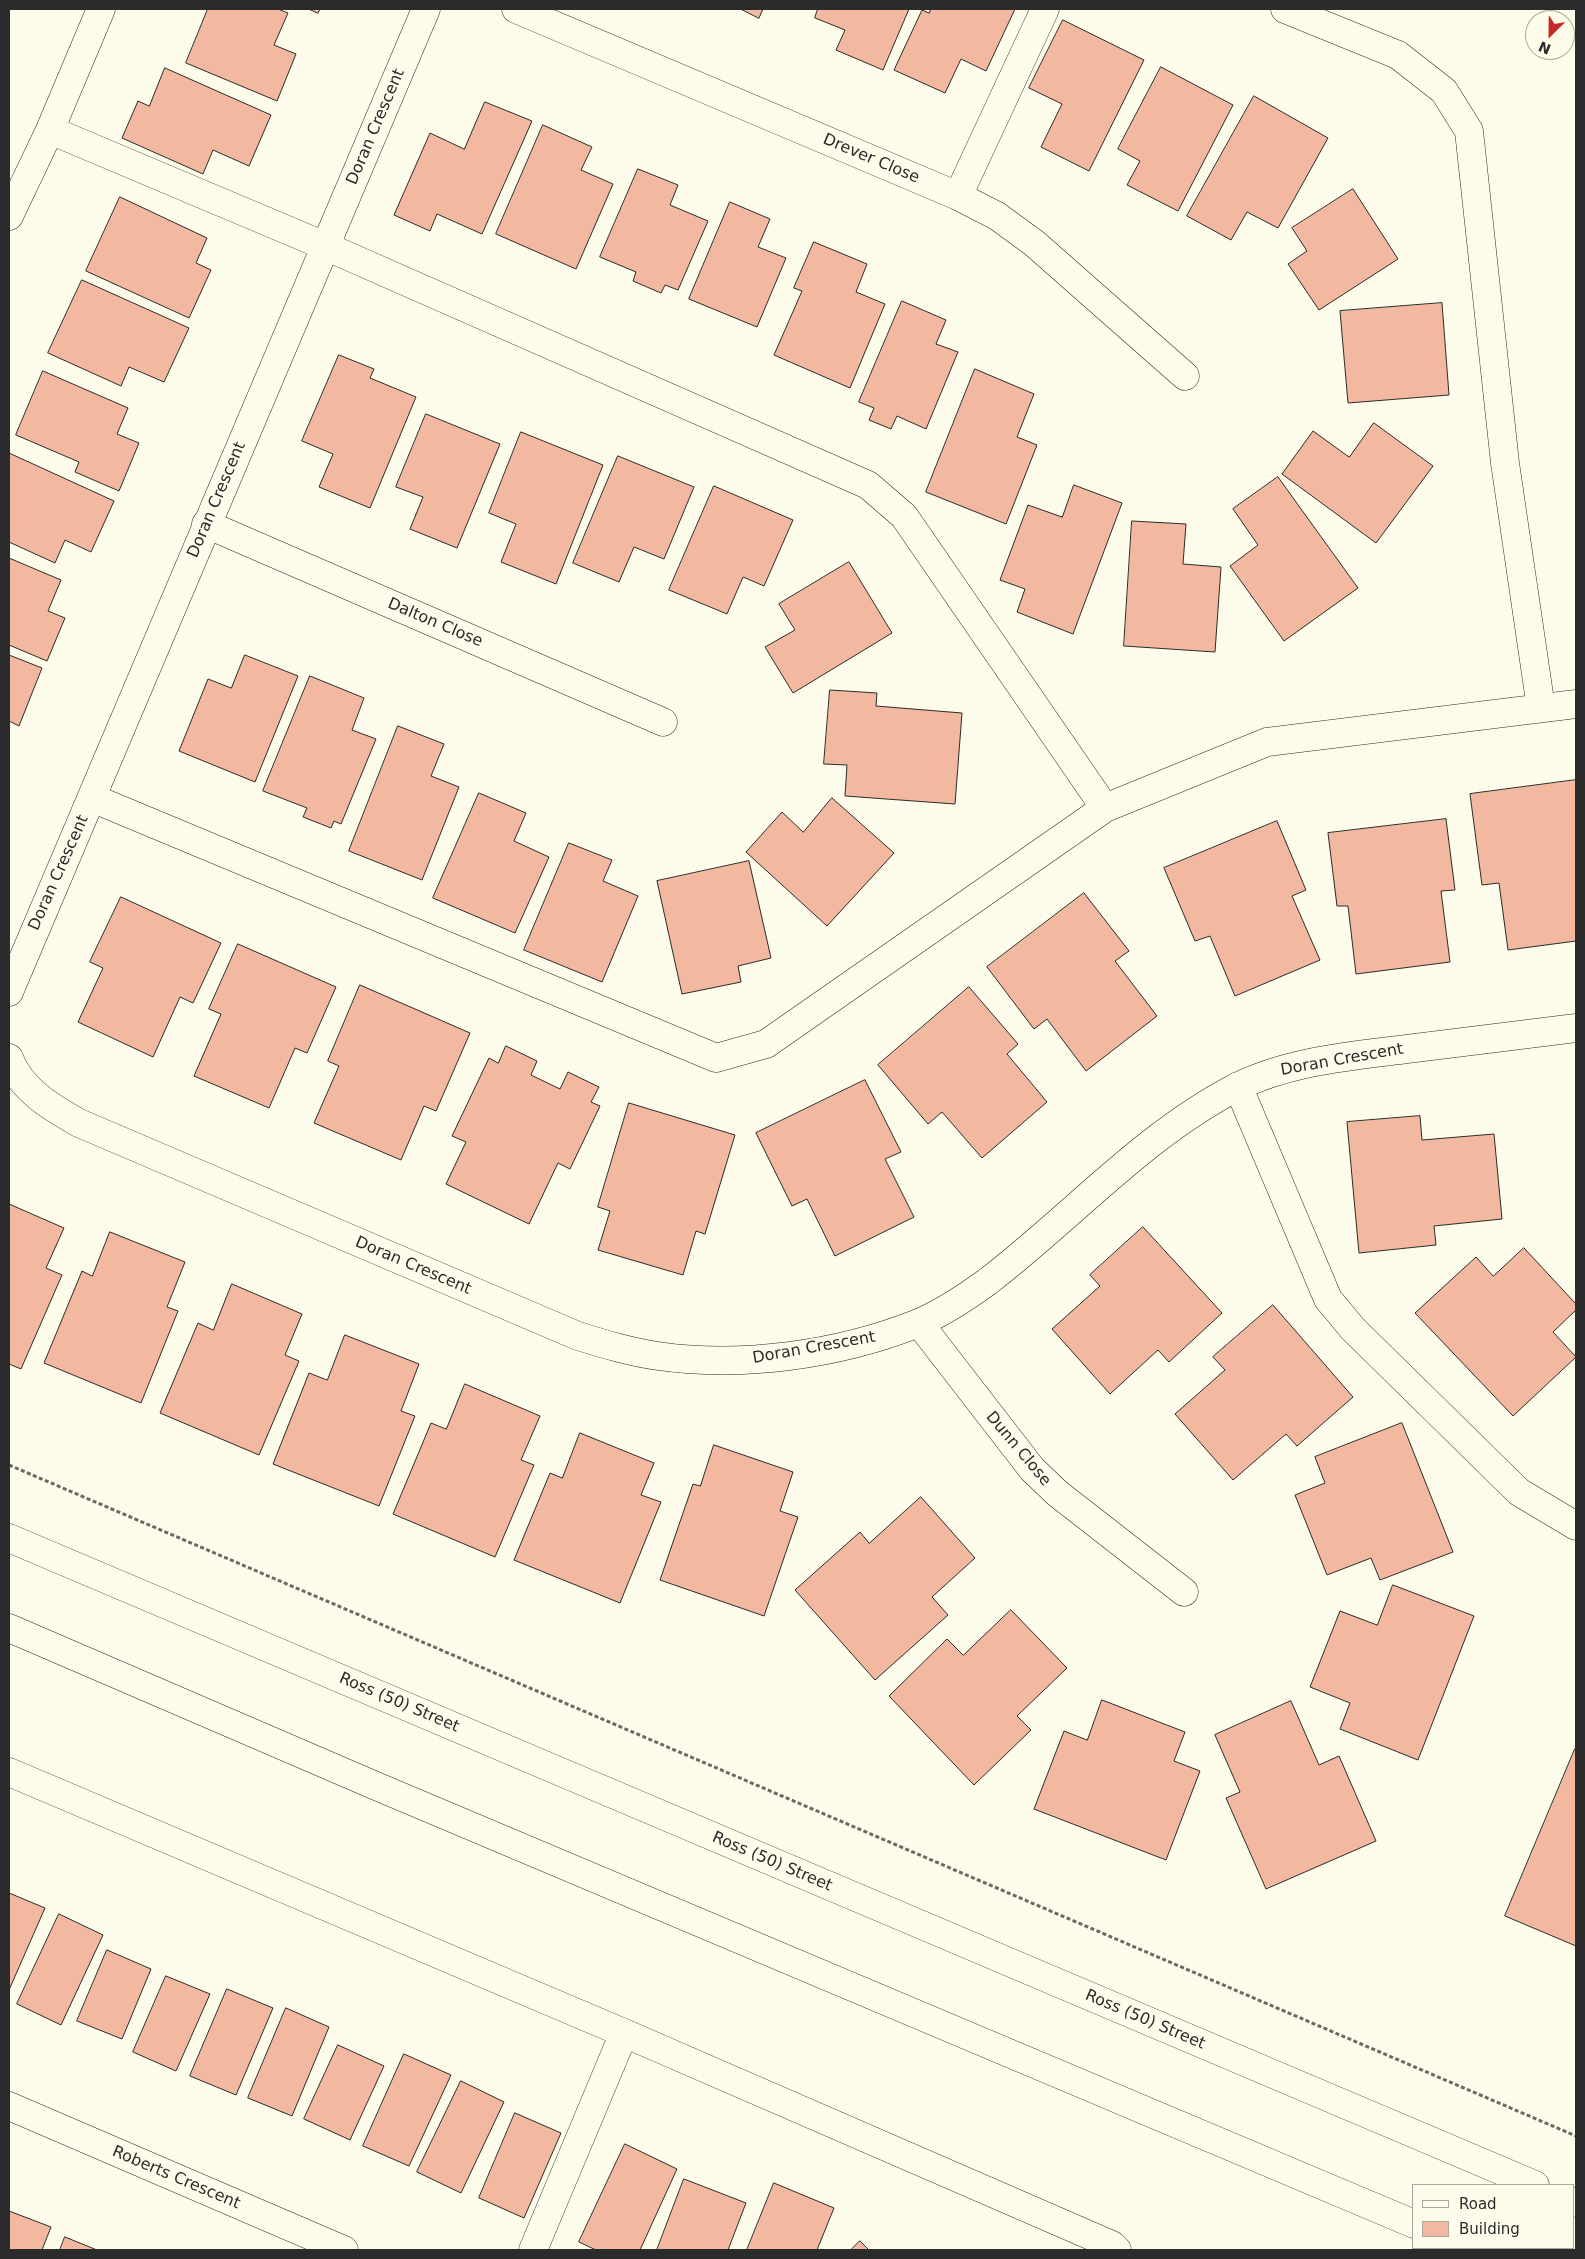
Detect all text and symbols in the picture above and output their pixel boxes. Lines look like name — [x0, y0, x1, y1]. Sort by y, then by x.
north arrow — [1525, 10, 1575, 60]
text: N — [1536, 38, 1553, 58]
street label: Doran Crescent — [343, 66, 409, 188]
street label: Drever Close — [820, 130, 922, 188]
street label: Doran Crescent — [184, 439, 250, 561]
street label: Dalton Close — [385, 594, 485, 652]
street label: Doran Crescent — [25, 812, 93, 934]
street label: Doran Crescent — [1279, 1040, 1405, 1080]
street label: Doran Crescent — [352, 1233, 474, 1299]
street label: Doran Crescent — [751, 1328, 877, 1368]
street label: Dunn Close — [981, 1408, 1055, 1490]
street label: Ross (50) Street — [336, 1669, 462, 1737]
street label: Ross (50) Street — [709, 1828, 835, 1896]
street label: Ross (50) Street — [1082, 1986, 1208, 2054]
street label: Roberts Crescent — [109, 2142, 243, 2214]
legend — [1412, 2184, 1575, 2249]
text: Road — [1459, 2195, 1497, 2213]
text: Building — [1459, 2220, 1520, 2238]

